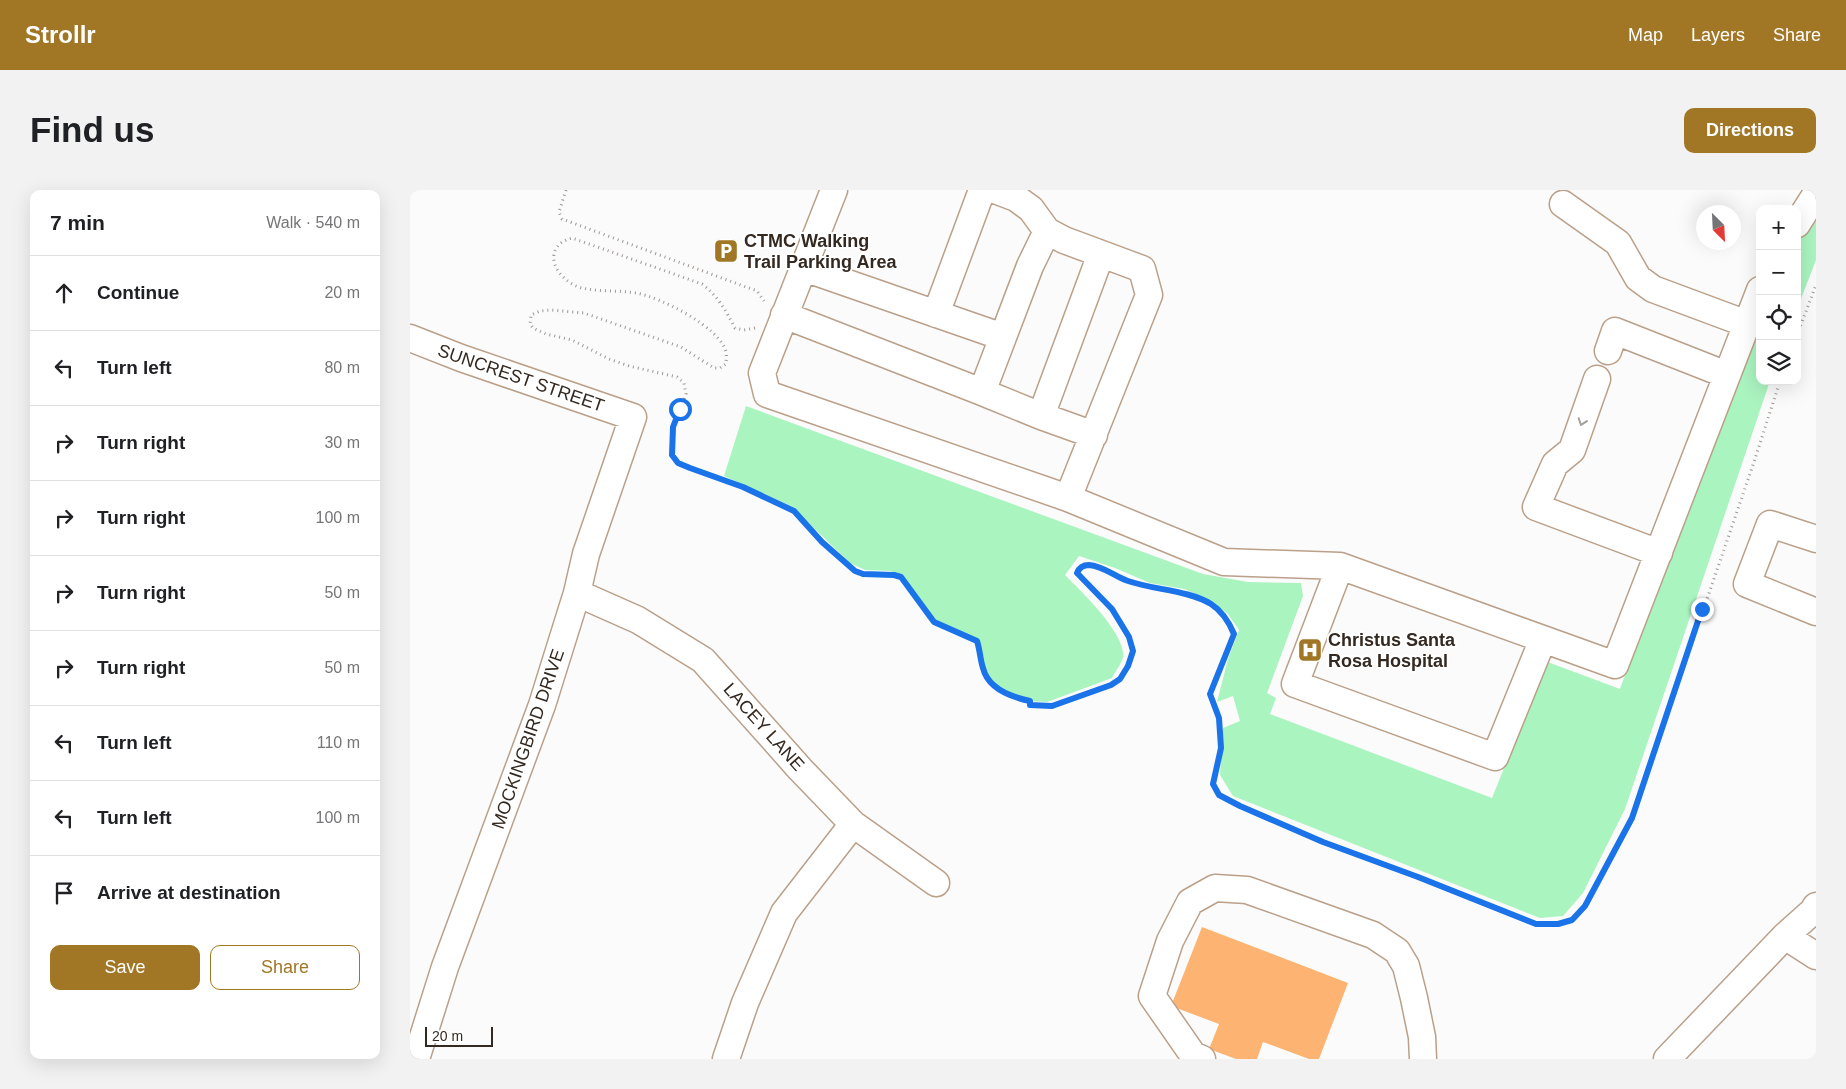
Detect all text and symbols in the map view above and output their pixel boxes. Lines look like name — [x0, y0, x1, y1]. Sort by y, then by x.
text: Strollr — [25, 21, 96, 48]
text: Map — [1628, 25, 1663, 45]
text: Layers — [1691, 25, 1745, 45]
text: Share — [1773, 25, 1821, 45]
button: Directions — [1684, 108, 1816, 153]
text: Find us — [30, 110, 154, 149]
north arrow — [1696, 205, 1741, 250]
map controls — [1756, 205, 1801, 385]
button: + — [1756, 205, 1801, 250]
text: 7 min — [50, 211, 105, 234]
text: Walk · 540 m — [266, 214, 360, 231]
place label: CTMC Walking Trail Parking Area — [744, 231, 897, 272]
parking icon: CTMC Walking Trail Parking Area — [713, 238, 739, 264]
button: − — [1756, 250, 1801, 295]
icon: ahead — [50, 279, 78, 307]
text: Continue — [97, 282, 179, 303]
text: 20 m — [324, 284, 360, 301]
button: locate — [1756, 295, 1801, 340]
street label: SUNCREST STREET — [435, 340, 607, 416]
button: layers — [1756, 340, 1801, 385]
icon: left — [50, 354, 78, 382]
text: Turn left — [97, 357, 172, 378]
text: 80 m — [324, 359, 360, 376]
route start — [669, 398, 692, 421]
one-way arrow — [1578, 417, 1588, 426]
icon: right — [50, 429, 78, 457]
text: Turn right — [97, 432, 185, 453]
text: 30 m — [324, 434, 360, 451]
icon: right — [50, 504, 78, 532]
text: Turn right — [97, 507, 185, 528]
text: 100 m — [316, 509, 360, 526]
icon: right — [50, 579, 78, 607]
text: Turn right — [97, 582, 185, 603]
text: 50 m — [324, 584, 360, 601]
route end — [1691, 598, 1714, 621]
place label: Christus Santa Rosa Hospital — [1328, 630, 1456, 671]
hospital icon: Christus Santa Rosa Hospital — [1297, 637, 1323, 663]
street label: MOCKINGBIRD DRIVE — [488, 646, 568, 832]
icon: right — [50, 654, 78, 682]
text: Turn right — [97, 657, 185, 678]
text: 50 m — [324, 659, 360, 676]
street label: LACEY LANE — [720, 679, 808, 775]
icon: left — [50, 729, 78, 757]
text: Turn left — [97, 732, 172, 753]
text: 110 m — [317, 734, 360, 751]
icon: left — [50, 804, 78, 832]
text: Turn left — [97, 807, 172, 828]
text: 100 m — [316, 809, 360, 826]
icon: arrive — [50, 879, 78, 907]
text: Arrive at destination — [97, 882, 281, 903]
button: Save — [50, 945, 200, 990]
button: Share — [210, 945, 360, 990]
scale bar — [425, 1024, 492, 1047]
text: 20 m — [432, 1028, 463, 1044]

